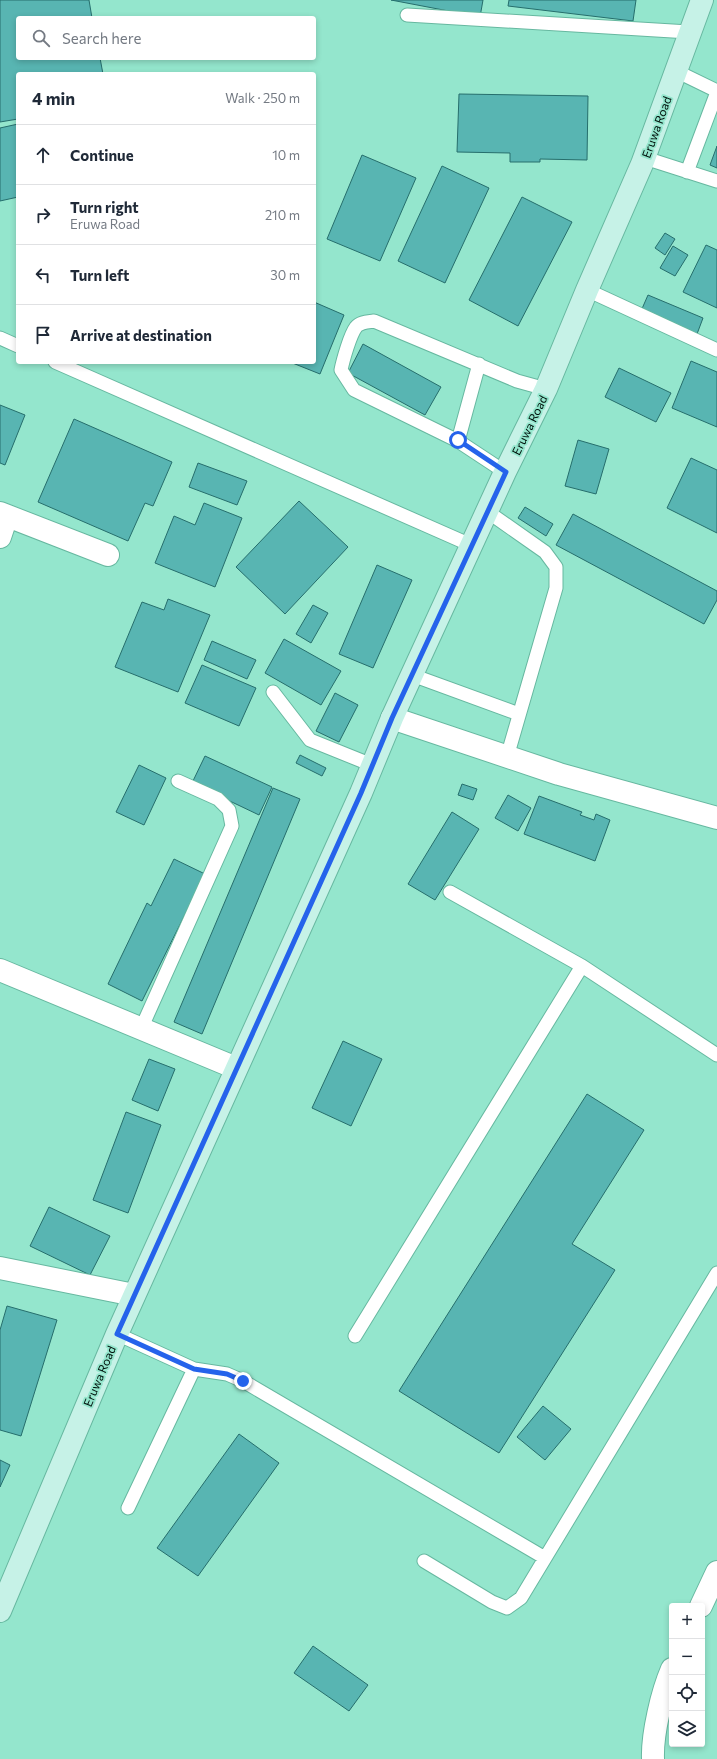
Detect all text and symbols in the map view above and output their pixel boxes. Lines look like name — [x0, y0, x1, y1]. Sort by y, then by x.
search box — [16, 16, 316, 60]
icon: search — [30, 27, 52, 49]
text: Search here — [62, 29, 141, 47]
text: 4 min — [32, 88, 75, 109]
text: Walk · 250 m — [225, 90, 300, 106]
street label: Eruwa Road — [638, 94, 674, 160]
icon: ahead — [32, 144, 54, 166]
text: Continue — [70, 146, 134, 164]
text: 10 m — [272, 147, 300, 163]
text: Turn right — [70, 198, 139, 216]
icon: right — [32, 204, 54, 226]
text: 210 m — [265, 207, 300, 223]
text: Eruwa Road — [70, 216, 140, 232]
icon: left — [32, 264, 54, 286]
text: Turn left — [70, 266, 129, 284]
text: 30 m — [270, 267, 300, 283]
icon: arrive — [32, 324, 54, 346]
text: Arrive at destination — [70, 326, 212, 344]
street label: Eruwa Road — [509, 393, 550, 457]
route start — [449, 431, 467, 449]
street label: Eruwa Road — [80, 1343, 118, 1409]
route end — [234, 1372, 252, 1390]
map controls — [669, 1603, 705, 1747]
button: + — [669, 1603, 705, 1639]
button: − — [669, 1639, 705, 1675]
button: locate — [669, 1675, 705, 1711]
button: layers — [669, 1711, 705, 1747]

